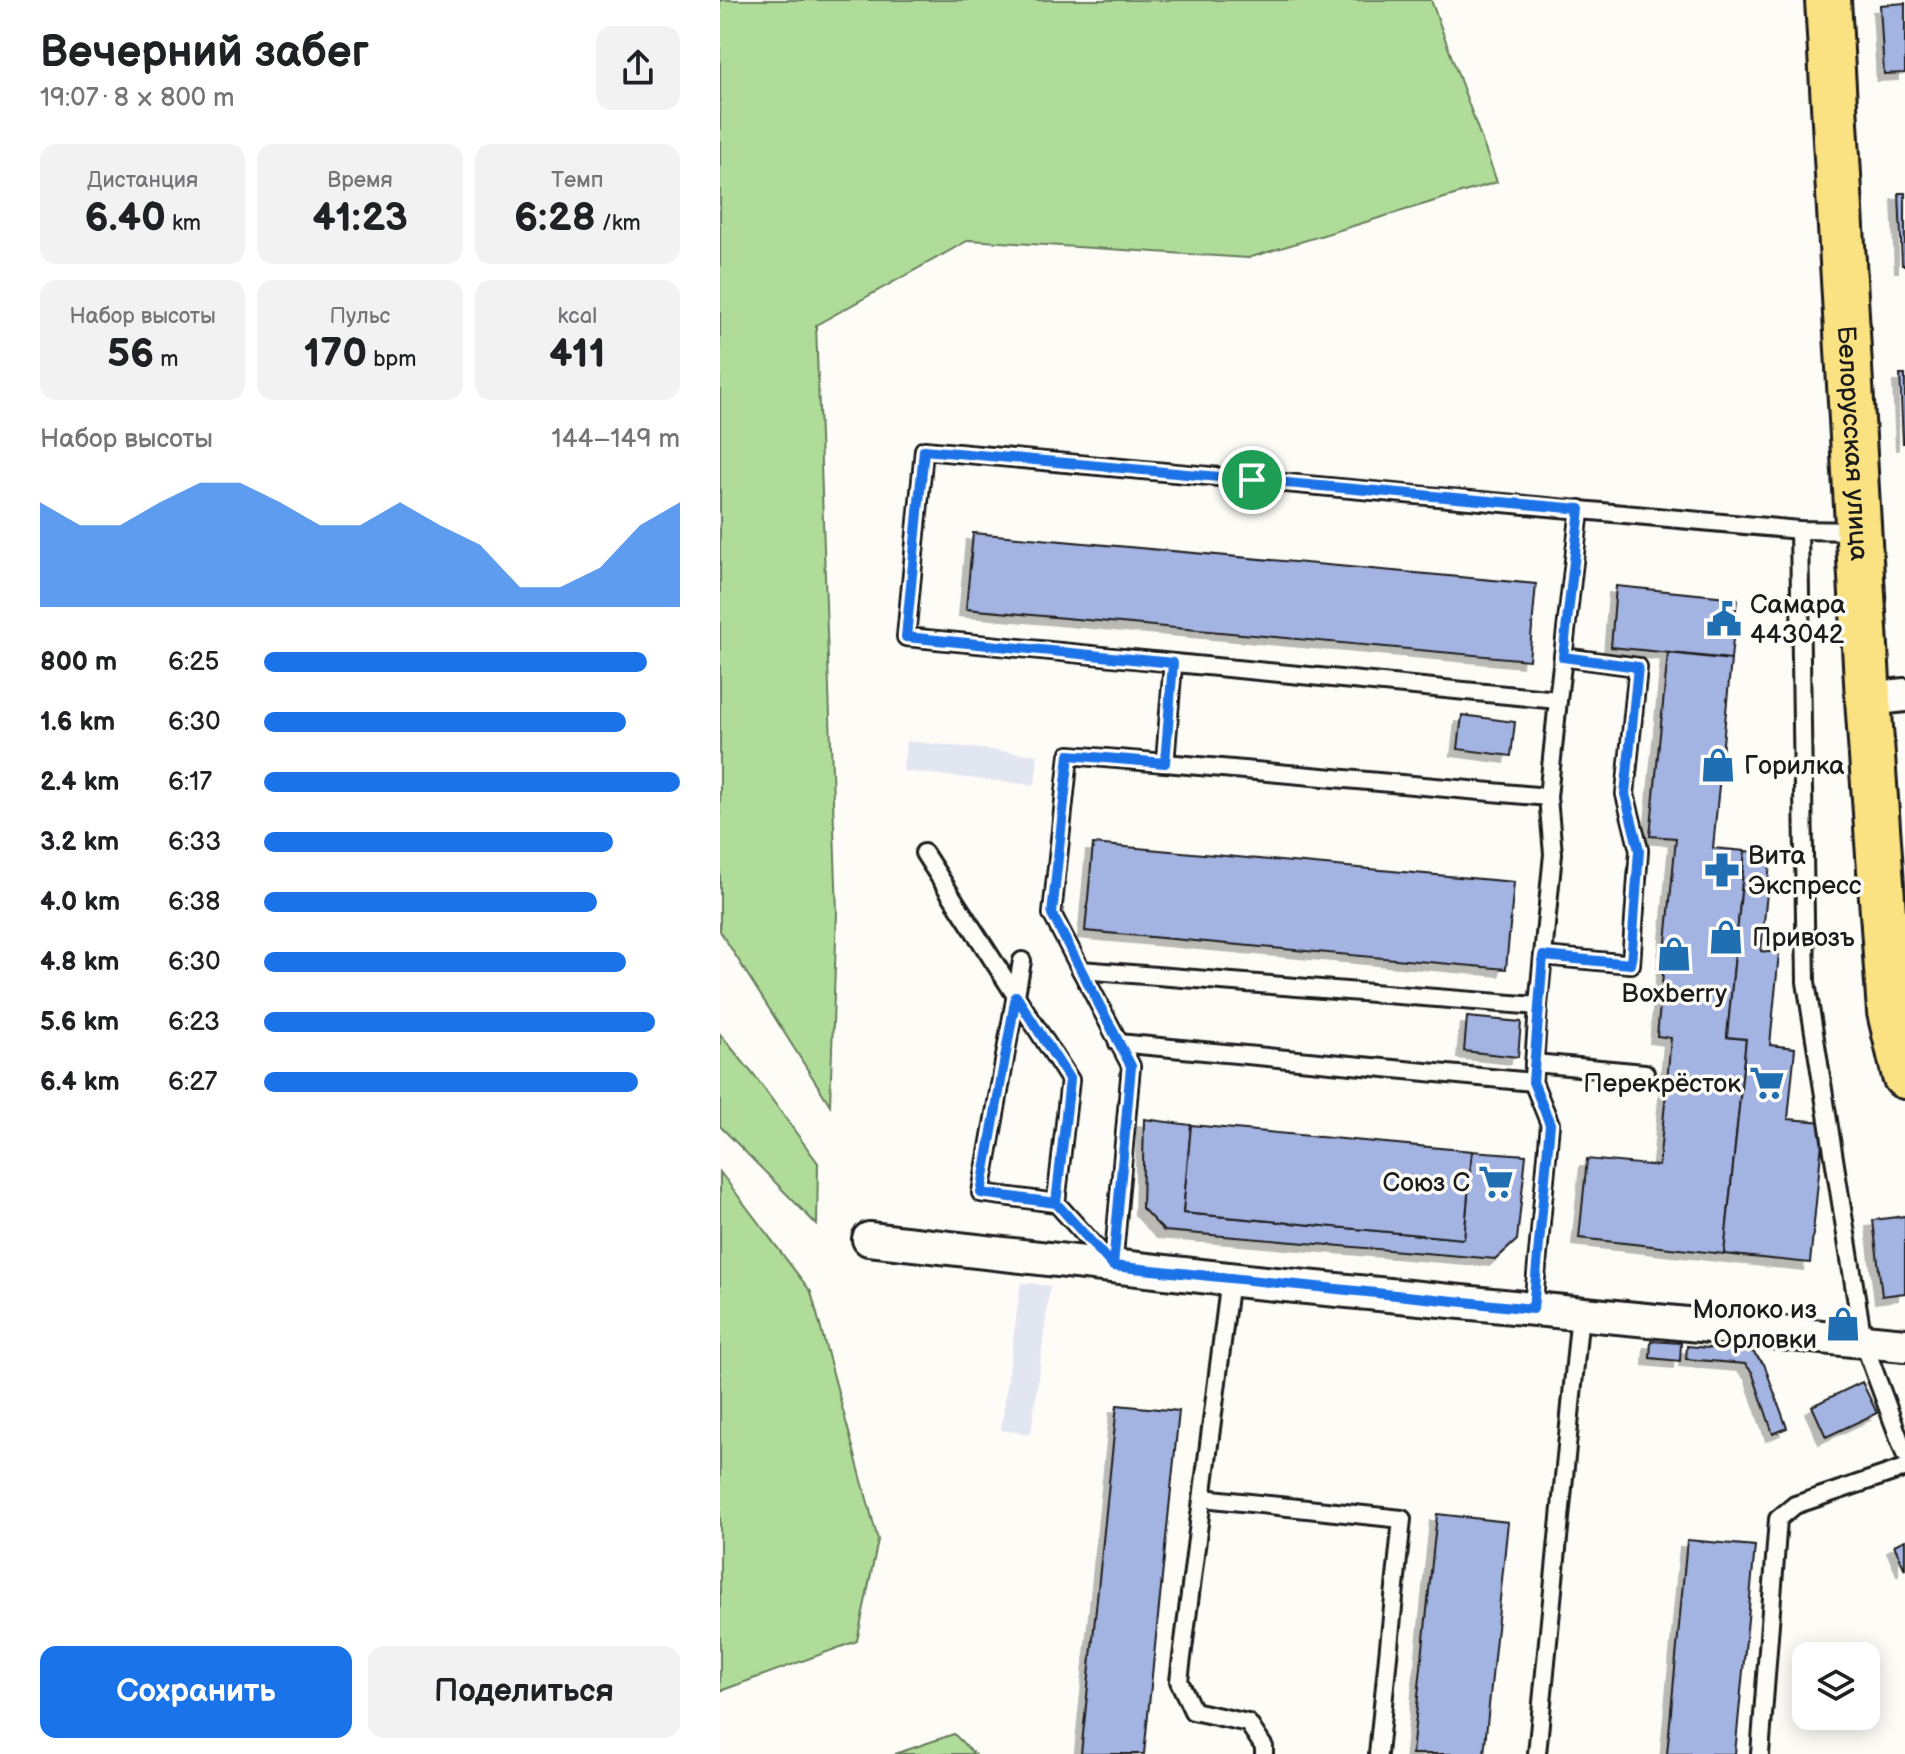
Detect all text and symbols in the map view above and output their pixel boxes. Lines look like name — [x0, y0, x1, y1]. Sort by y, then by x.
text: Вечерний забег — [40, 26, 369, 79]
button: share — [596, 26, 680, 110]
text: 19:07 · 8 × 800 m — [40, 83, 235, 114]
text: Дистанция — [87, 167, 198, 194]
text: Время — [327, 167, 393, 194]
text: Темп — [551, 167, 603, 194]
text: 6.40 — [84, 194, 166, 242]
text: 41:23 — [312, 194, 408, 242]
text: 6:28 — [514, 194, 596, 242]
text: km — [166, 210, 201, 237]
text: /km — [596, 210, 641, 237]
text: Набор высоты — [69, 303, 216, 330]
text: Пульс — [330, 303, 390, 330]
text: kcal — [558, 303, 597, 330]
street label: Белорусская улица — [1830, 325, 1874, 562]
text: 56 — [107, 330, 154, 378]
text: 170 — [303, 330, 367, 378]
text: 411 — [549, 330, 606, 378]
text: m — [154, 346, 178, 373]
text: bpm — [367, 346, 417, 373]
text: Набор высоты — [40, 424, 213, 455]
text: 144–149 m — [552, 424, 680, 455]
pin — [1218, 446, 1286, 514]
icon: arrive — [1230, 458, 1274, 502]
place label: Самара 443042 — [1750, 590, 1846, 651]
public building icon: Самара 443042 — [1705, 600, 1743, 638]
text: 800 m — [40, 647, 117, 678]
text: 6:25 — [168, 647, 219, 678]
text: 1.6 km — [40, 707, 115, 738]
text: 6:30 — [168, 707, 220, 738]
shop icon: Горилка — [1699, 746, 1737, 784]
place label: Горилка — [1744, 751, 1845, 782]
text: 2.4 km — [40, 767, 119, 798]
text: 6:17 — [168, 767, 212, 798]
text: 3.2 km — [40, 827, 119, 858]
text: 6:33 — [168, 827, 221, 858]
place label: Вита Экспресс — [1748, 841, 1862, 902]
pharmacy icon: Вита Экспресс — [1703, 851, 1741, 889]
text: 4.0 km — [40, 887, 120, 918]
text: 6:38 — [168, 887, 220, 918]
shop icon: Привозъ — [1707, 918, 1745, 956]
place label: Привозъ — [1752, 923, 1855, 954]
shop icon: Boxberry — [1655, 935, 1693, 973]
text: 4.8 km — [40, 947, 119, 978]
text: 6:30 — [168, 947, 220, 978]
place label: Boxberry — [1621, 979, 1727, 1010]
text: 5.6 km — [40, 1007, 119, 1038]
text: 6:23 — [168, 1007, 220, 1038]
supermarket icon: Перекрёсток — [1748, 1064, 1786, 1102]
text: 6.4 km — [40, 1067, 120, 1098]
text: 6:27 — [168, 1067, 217, 1098]
place label: Перекрёсток — [1583, 1069, 1741, 1100]
supermarket icon: Союз С — [1477, 1163, 1515, 1201]
place label: Союз С — [1383, 1168, 1470, 1199]
place label: Молоко из Орловки — [1693, 1295, 1817, 1356]
shop icon: Молоко из Орловки — [1824, 1305, 1862, 1343]
map controls — [1792, 1642, 1880, 1730]
button: layers — [1792, 1642, 1880, 1730]
button: Сохранить — [40, 1646, 352, 1738]
button: Поделиться — [368, 1646, 680, 1738]

